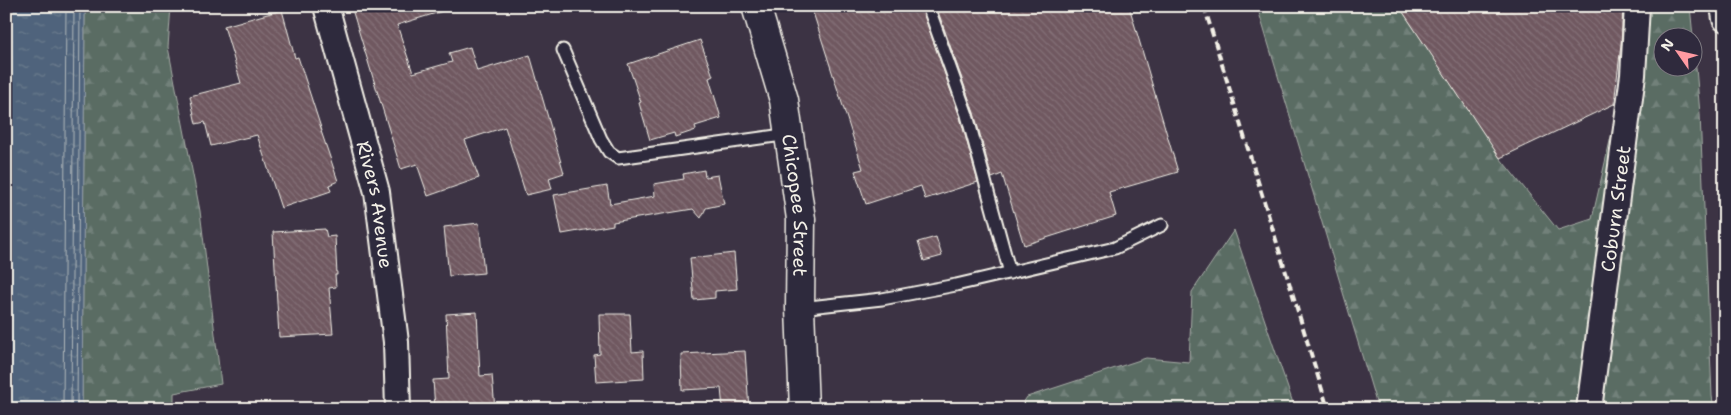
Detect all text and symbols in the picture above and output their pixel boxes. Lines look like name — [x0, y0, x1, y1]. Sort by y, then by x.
north arrow — [1654, 28, 1704, 78]
text: N — [1657, 35, 1678, 54]
street label: Chicopee Street — [776, 132, 813, 276]
street label: Rivers Avenue — [351, 138, 399, 270]
street label: Coburn Street — [1595, 144, 1637, 273]

